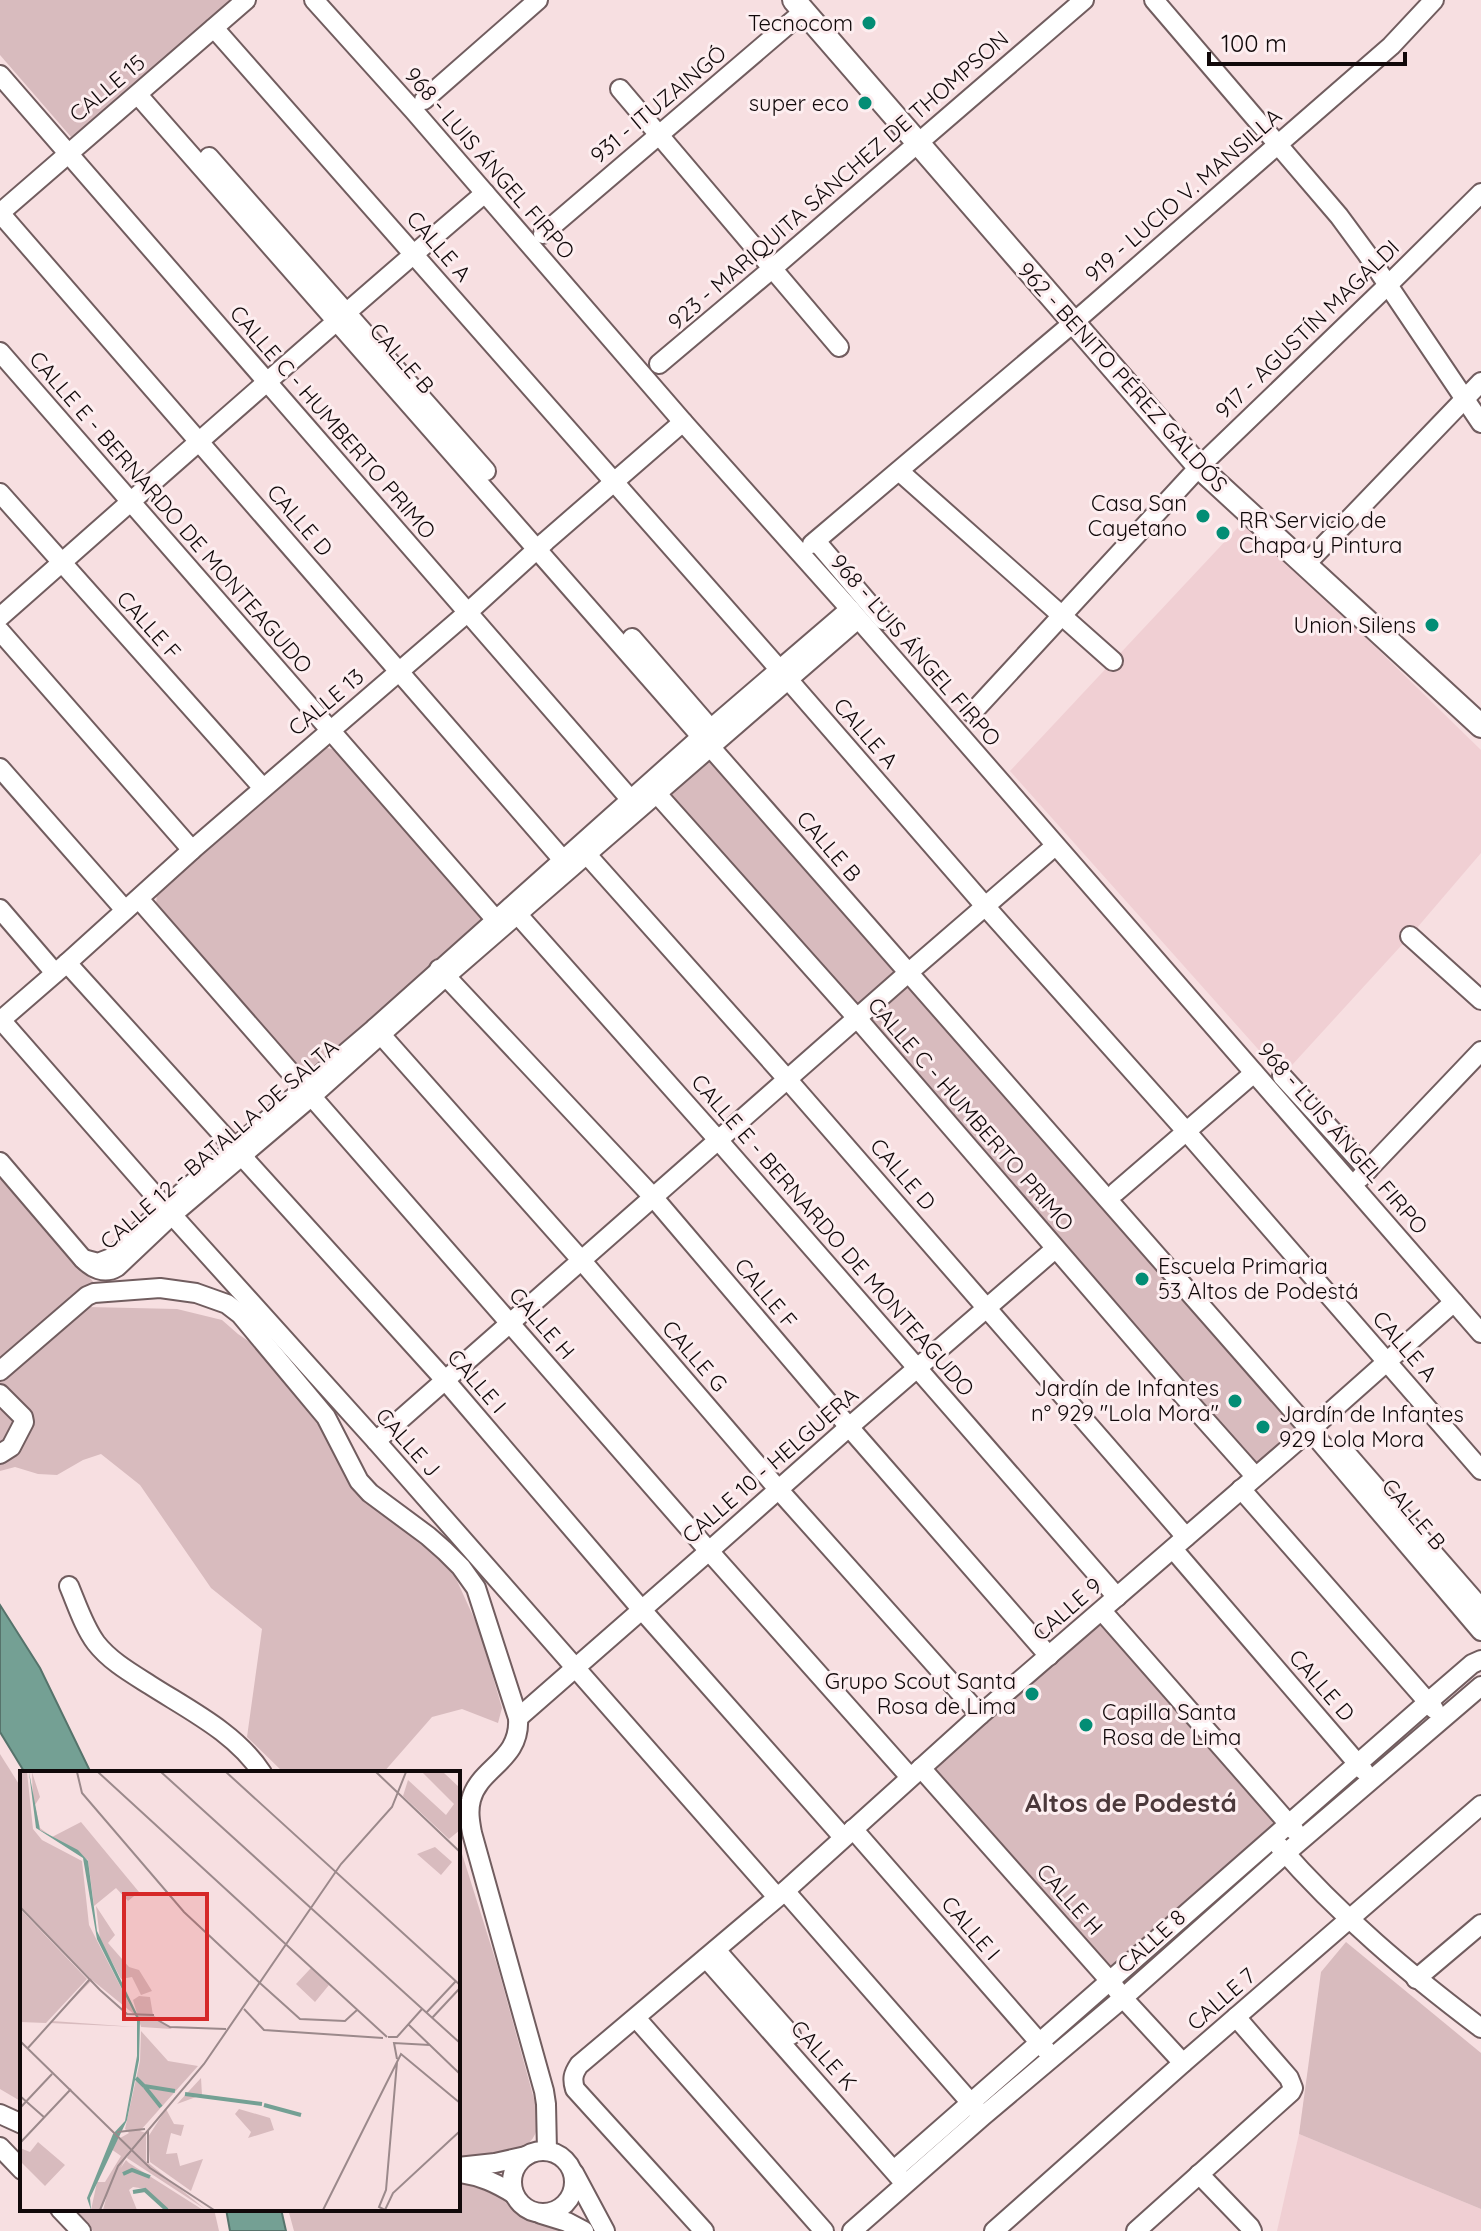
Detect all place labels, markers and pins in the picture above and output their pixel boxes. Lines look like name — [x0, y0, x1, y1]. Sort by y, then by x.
place label: Tecnocom — [748, 9, 853, 37]
marker: Tecnocom — [860, 14, 878, 32]
place label: super eco — [749, 89, 849, 117]
marker: super eco — [856, 94, 874, 112]
place label: Casa San Cayetano — [1088, 489, 1187, 542]
place label: RR Servicio de Chapa y Pintura — [1239, 506, 1402, 559]
marker: Casa San Cayetano — [1194, 507, 1212, 525]
marker: RR Servicio de Chapa y Pintura — [1214, 524, 1232, 542]
place label: Union Silens — [1294, 611, 1416, 639]
marker: Union Silens — [1423, 616, 1441, 634]
place label: Escuela Primaria 53 Altos de Podestá — [1158, 1252, 1359, 1305]
marker: Escuela Primaria 53 Altos de Podestá — [1133, 1270, 1151, 1288]
place label: Jardín de Infantes n° 929 "Lola Mora" — [1031, 1374, 1219, 1427]
marker: Jardín de Infantes n° 929 "Lola Mora" — [1226, 1392, 1244, 1410]
place label: Jardín de Infantes 929 Lola Mora — [1279, 1400, 1464, 1453]
marker: Jardín de Infantes 929 Lola Mora — [1254, 1418, 1272, 1436]
place label: Grupo Scout Santa Rosa de Lima — [825, 1667, 1016, 1720]
marker: Grupo Scout Santa Rosa de Lima — [1023, 1685, 1041, 1703]
place label: Capilla Santa Rosa de Lima — [1102, 1698, 1241, 1751]
marker: Capilla Santa Rosa de Lima — [1077, 1716, 1095, 1734]

